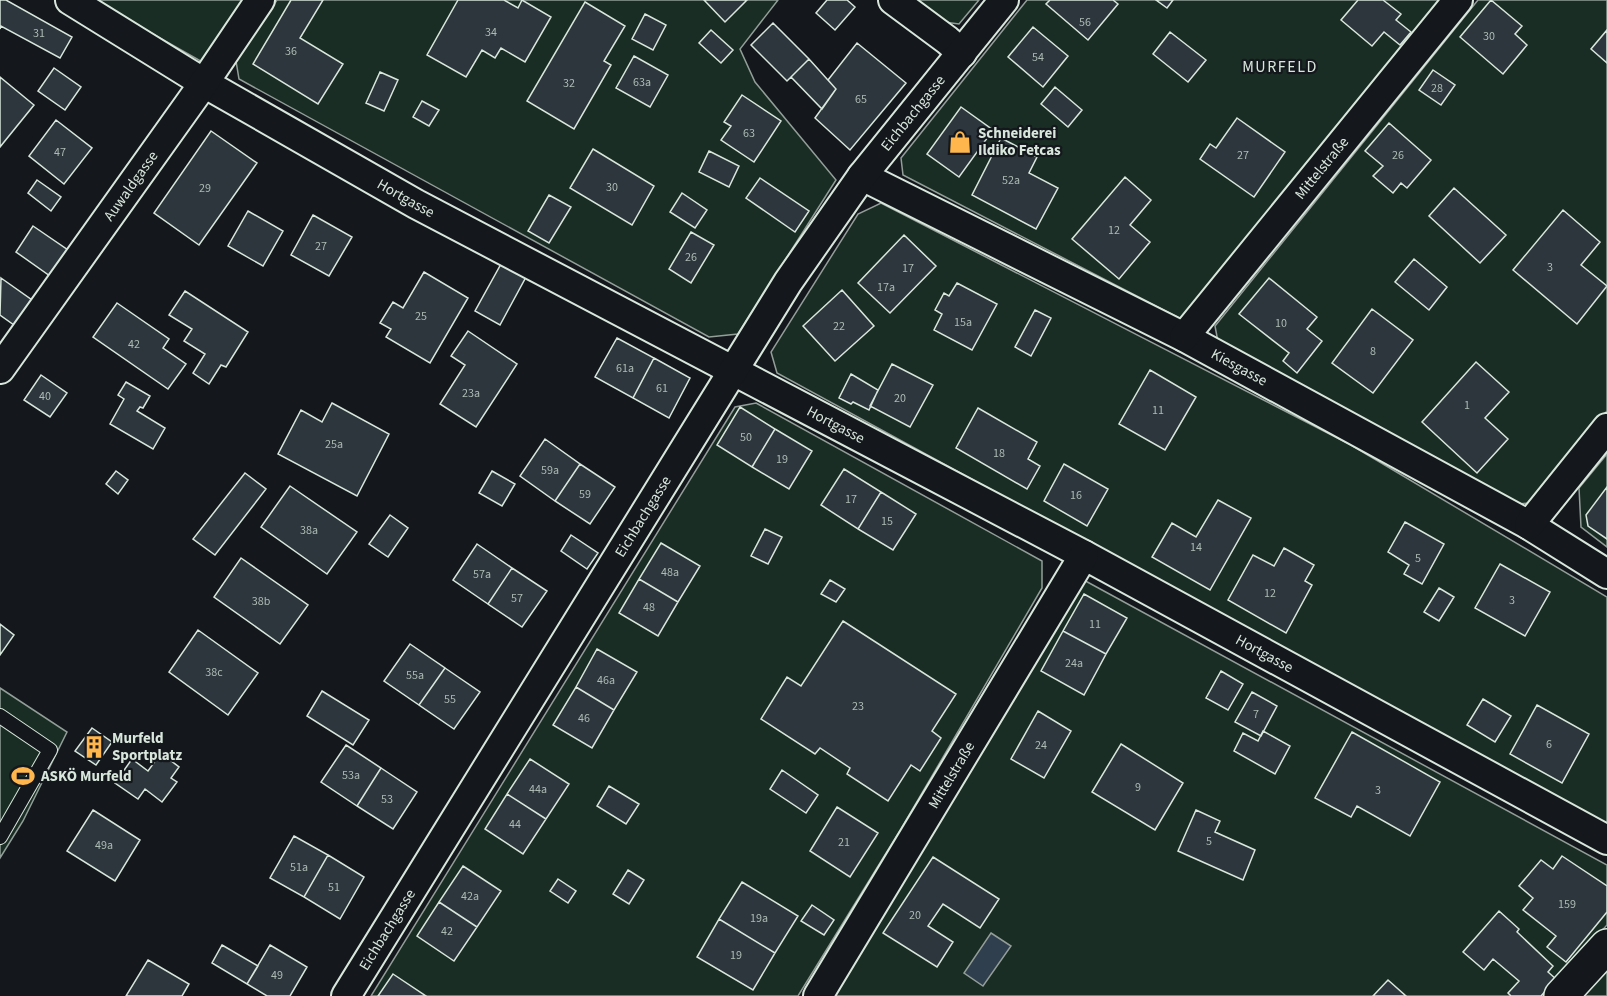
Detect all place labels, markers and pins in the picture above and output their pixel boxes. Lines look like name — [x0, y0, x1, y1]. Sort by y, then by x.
place label: Schneiderei Ildiko Fetcas — [978, 123, 1061, 161]
shop icon: Schneiderei Ildiko Fetcas — [947, 129, 973, 155]
place label: Murfeld Sportplatz — [112, 728, 182, 766]
building icon: Murfeld Sportplatz — [81, 734, 107, 760]
sports icon: ASKÖ Murfeld — [10, 763, 36, 789]
place label: ASKÖ Murfeld — [40, 766, 132, 787]

